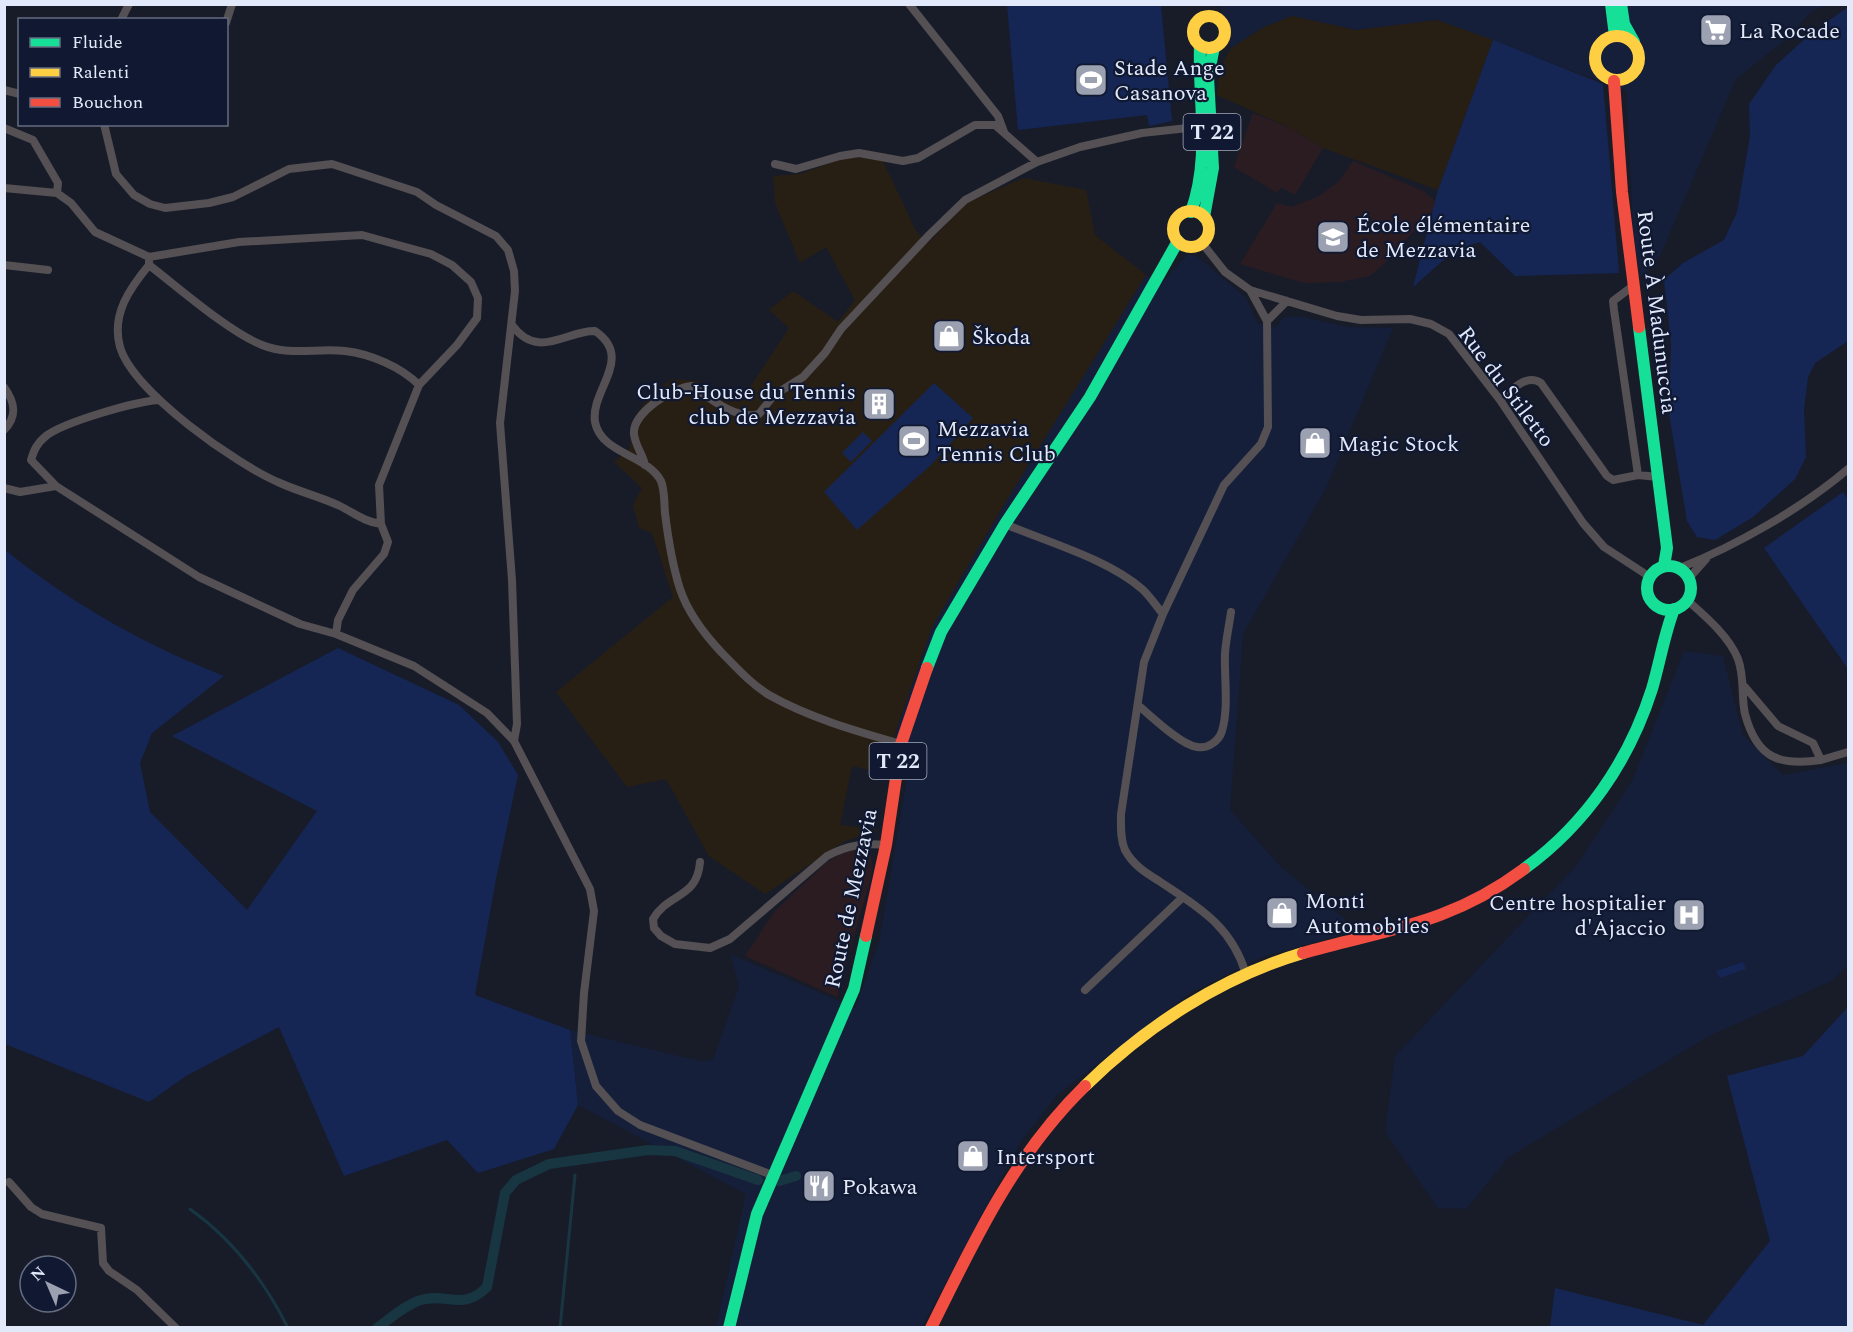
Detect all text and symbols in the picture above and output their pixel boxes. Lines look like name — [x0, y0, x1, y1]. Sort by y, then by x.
supermarket icon: La Rocade — [1698, 12, 1734, 48]
place label: La Rocade — [1739, 15, 1840, 48]
legend — [18, 18, 228, 126]
text: Fluide — [72, 29, 123, 56]
place label: Stade Ange Casanova — [1114, 52, 1225, 110]
text: Ralenti — [72, 59, 129, 86]
sports icon: Stade Ange Casanova — [1073, 62, 1109, 98]
text: Bouchon — [72, 89, 143, 116]
road number: T 22 — [1184, 114, 1240, 150]
street label: Route À Madunuccia — [1628, 208, 1685, 416]
place label: École élémentaire de Mezzavia — [1356, 209, 1530, 267]
school or university icon: École élémentaire de Mezzavia — [1315, 219, 1351, 255]
shop icon: Škoda — [931, 318, 967, 354]
street label: Rue du Stiletto — [1449, 319, 1562, 454]
place label: Škoda — [972, 321, 1031, 354]
place label: Club-House du Tennis club de Mezzavia — [636, 376, 856, 434]
building icon: Club-House du Tennis club de Mezzavia — [861, 386, 897, 422]
place label: Mezzavia Tennis Club — [937, 413, 1056, 471]
sports icon: Mezzavia Tennis Club — [896, 423, 932, 459]
shop icon: Magic Stock — [1297, 425, 1333, 461]
place label: Magic Stock — [1338, 428, 1459, 461]
road number: T 22 — [870, 743, 926, 779]
street label: Route de Mezzavia — [816, 805, 887, 991]
place label: Monti Automobiles — [1305, 885, 1430, 943]
place label: Centre hospitalier d'Ajaccio — [1489, 887, 1666, 945]
shop icon: Monti Automobiles — [1264, 895, 1300, 931]
hospital icon: Centre hospitalier d'Ajaccio — [1671, 897, 1707, 933]
shop icon: Intersport — [955, 1138, 991, 1174]
place label: Intersport — [996, 1141, 1095, 1174]
restaurant icon: Pokawa — [801, 1168, 837, 1204]
place label: Pokawa — [842, 1171, 918, 1204]
north arrow — [18, 1254, 78, 1314]
text: N — [25, 1261, 51, 1287]

